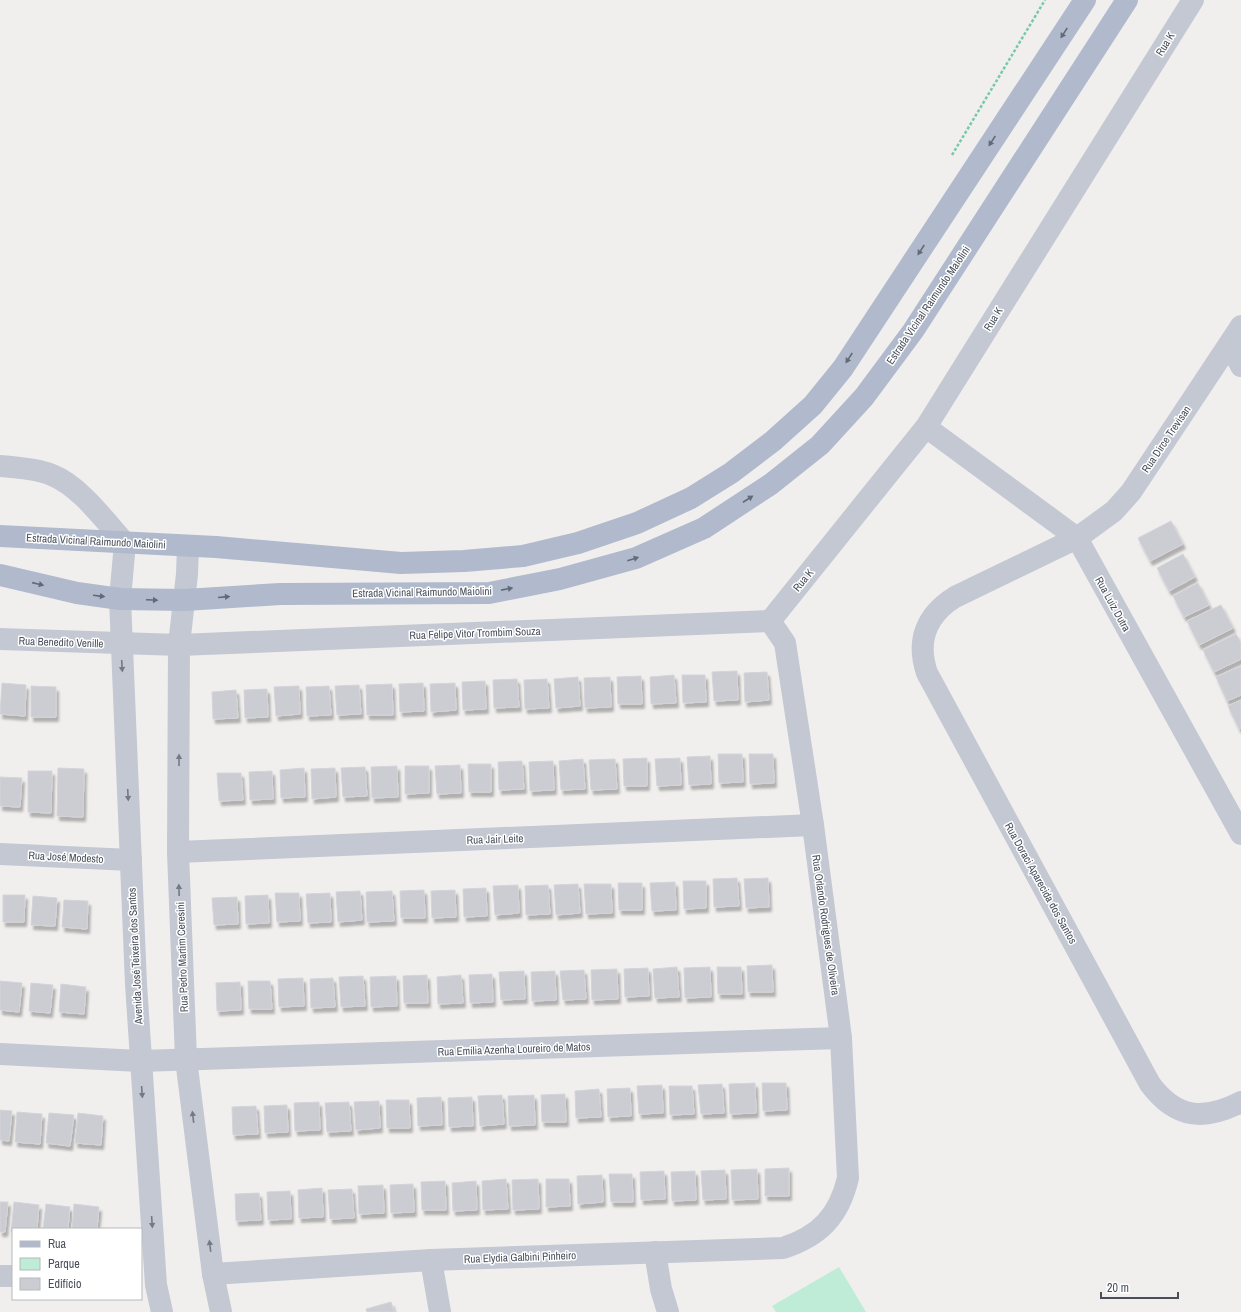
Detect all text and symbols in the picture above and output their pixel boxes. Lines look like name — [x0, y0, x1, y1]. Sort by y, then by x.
one-way arrow — [1060, 28, 1068, 38]
street label: Rua K — [1152, 30, 1178, 58]
one-way arrow — [989, 135, 996, 147]
street label: Estrada Vicinal Raimundo Maiolini — [883, 243, 973, 367]
one-way arrow — [917, 245, 925, 255]
street label: Rua K — [980, 305, 1006, 333]
one-way arrow — [845, 353, 853, 363]
street label: Rua Dirce Trevisan — [1138, 403, 1194, 475]
one-way arrow — [743, 495, 753, 503]
street label: Estrada Vicinal Raimundo Maiolini — [26, 530, 166, 552]
one-way arrow — [628, 556, 640, 562]
street label: Rua K — [790, 566, 816, 594]
street label: Rua Luiz Dutra — [1092, 574, 1134, 634]
one-way arrow — [32, 582, 44, 588]
street label: Estrada Vicinal Raimundo Maiolini — [352, 584, 492, 600]
one-way arrow — [501, 586, 513, 592]
one-way arrow — [92, 593, 105, 599]
one-way arrow — [218, 594, 230, 600]
one-way arrow — [146, 596, 158, 603]
street label: Rua Felipe Vitor Trombim Souza — [409, 624, 541, 642]
street label: Rua Benedito Venille — [18, 634, 104, 650]
one-way arrow — [119, 660, 126, 672]
one-way arrow — [176, 753, 182, 766]
one-way arrow — [125, 789, 132, 801]
street label: Rua Doraci Aparecida dos Santos — [1002, 820, 1080, 946]
street label: Rua Jair Leite — [466, 831, 524, 847]
street label: Rua José Modesto — [28, 848, 104, 866]
street label: Rua Orlando Rodrigues de Oliveira — [809, 854, 843, 996]
one-way arrow — [176, 884, 183, 896]
street label: Avenida José Teixeira dos Santos — [124, 887, 146, 1026]
street label: Rua Pedro Martim Ceresini — [173, 902, 191, 1012]
street label: Rua Emília Azenha Loureiro de Matos — [437, 1039, 591, 1059]
one-way arrow — [139, 1086, 146, 1098]
one-way arrow — [190, 1111, 196, 1123]
one-way arrow — [148, 1216, 155, 1228]
legend — [12, 1228, 142, 1300]
text: Rua — [48, 1236, 67, 1252]
one-way arrow — [207, 1240, 213, 1252]
street label: Rua Elydia Galbini Pinheiro — [464, 1248, 576, 1266]
text: Parque — [48, 1256, 80, 1272]
scale bar — [1101, 1274, 1178, 1300]
text: Edifício — [48, 1276, 81, 1292]
text: 20 m — [1107, 1280, 1129, 1296]

